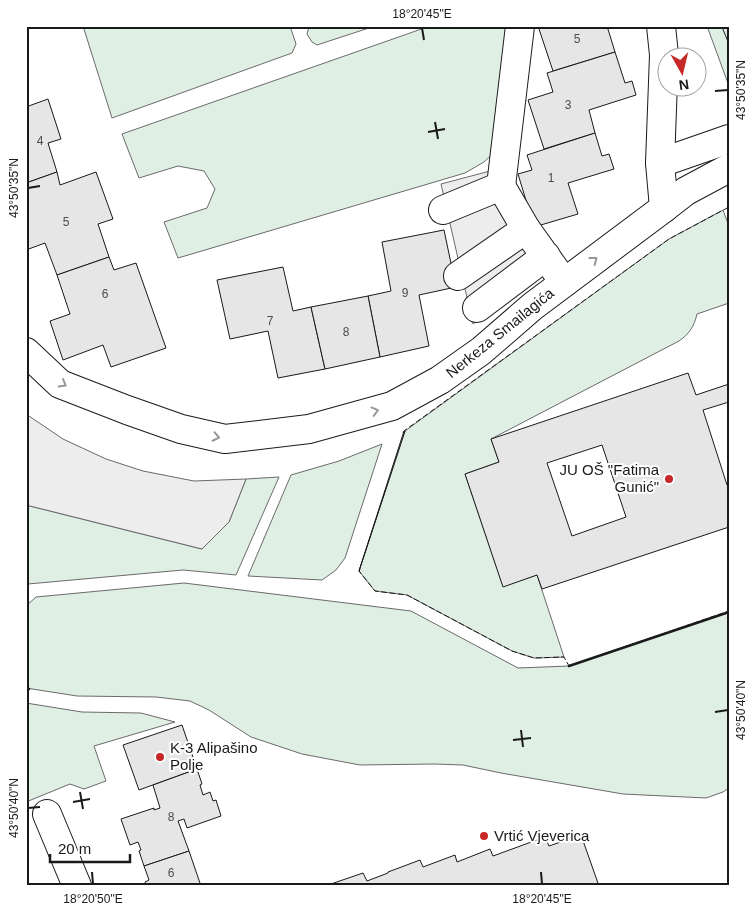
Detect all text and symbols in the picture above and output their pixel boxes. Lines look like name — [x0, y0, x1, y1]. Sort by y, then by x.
text: 18°20'45"E — [392, 7, 452, 21]
house number: 5 — [574, 32, 581, 46]
north arrow — [658, 48, 708, 98]
text: 43°50'35"N — [734, 60, 748, 120]
text: N — [678, 76, 690, 94]
house number: 3 — [565, 98, 572, 112]
house number: 4 — [37, 134, 44, 148]
text: 43°50'35"N — [7, 158, 21, 218]
house number: 1 — [548, 171, 555, 185]
house number: 5 — [63, 215, 70, 229]
one-way arrow — [588, 257, 597, 265]
street label: Nerkeza Smailagića — [443, 284, 557, 381]
house number: 9 — [402, 286, 409, 300]
house number: 6 — [102, 287, 109, 301]
house number: 7 — [267, 314, 274, 328]
house number: 8 — [343, 325, 350, 339]
one-way arrow — [57, 378, 66, 388]
one-way arrow — [371, 406, 380, 417]
one-way arrow — [211, 431, 220, 442]
place label: JU OŠ "Fatima Gunić" — [559, 461, 660, 495]
marker: JU OŠ "Fatima Gunić" — [663, 473, 675, 485]
text: 43°50'40"N — [734, 680, 748, 740]
place label: K-3 Alipašino Polje — [170, 739, 258, 773]
marker: K-3 Alipašino Polje — [154, 751, 166, 763]
text: 43°50'40"N — [7, 778, 21, 838]
house number: 8 — [168, 810, 175, 824]
place label: Vrtić Vjeverica — [494, 827, 590, 844]
marker: Vrtić Vjeverica — [478, 830, 490, 842]
scale bar — [50, 832, 130, 864]
text: 20 m — [58, 840, 91, 857]
house number: 6 — [168, 866, 175, 880]
text: 18°20'50"E — [63, 892, 123, 906]
text: 18°20'45"E — [512, 892, 572, 906]

